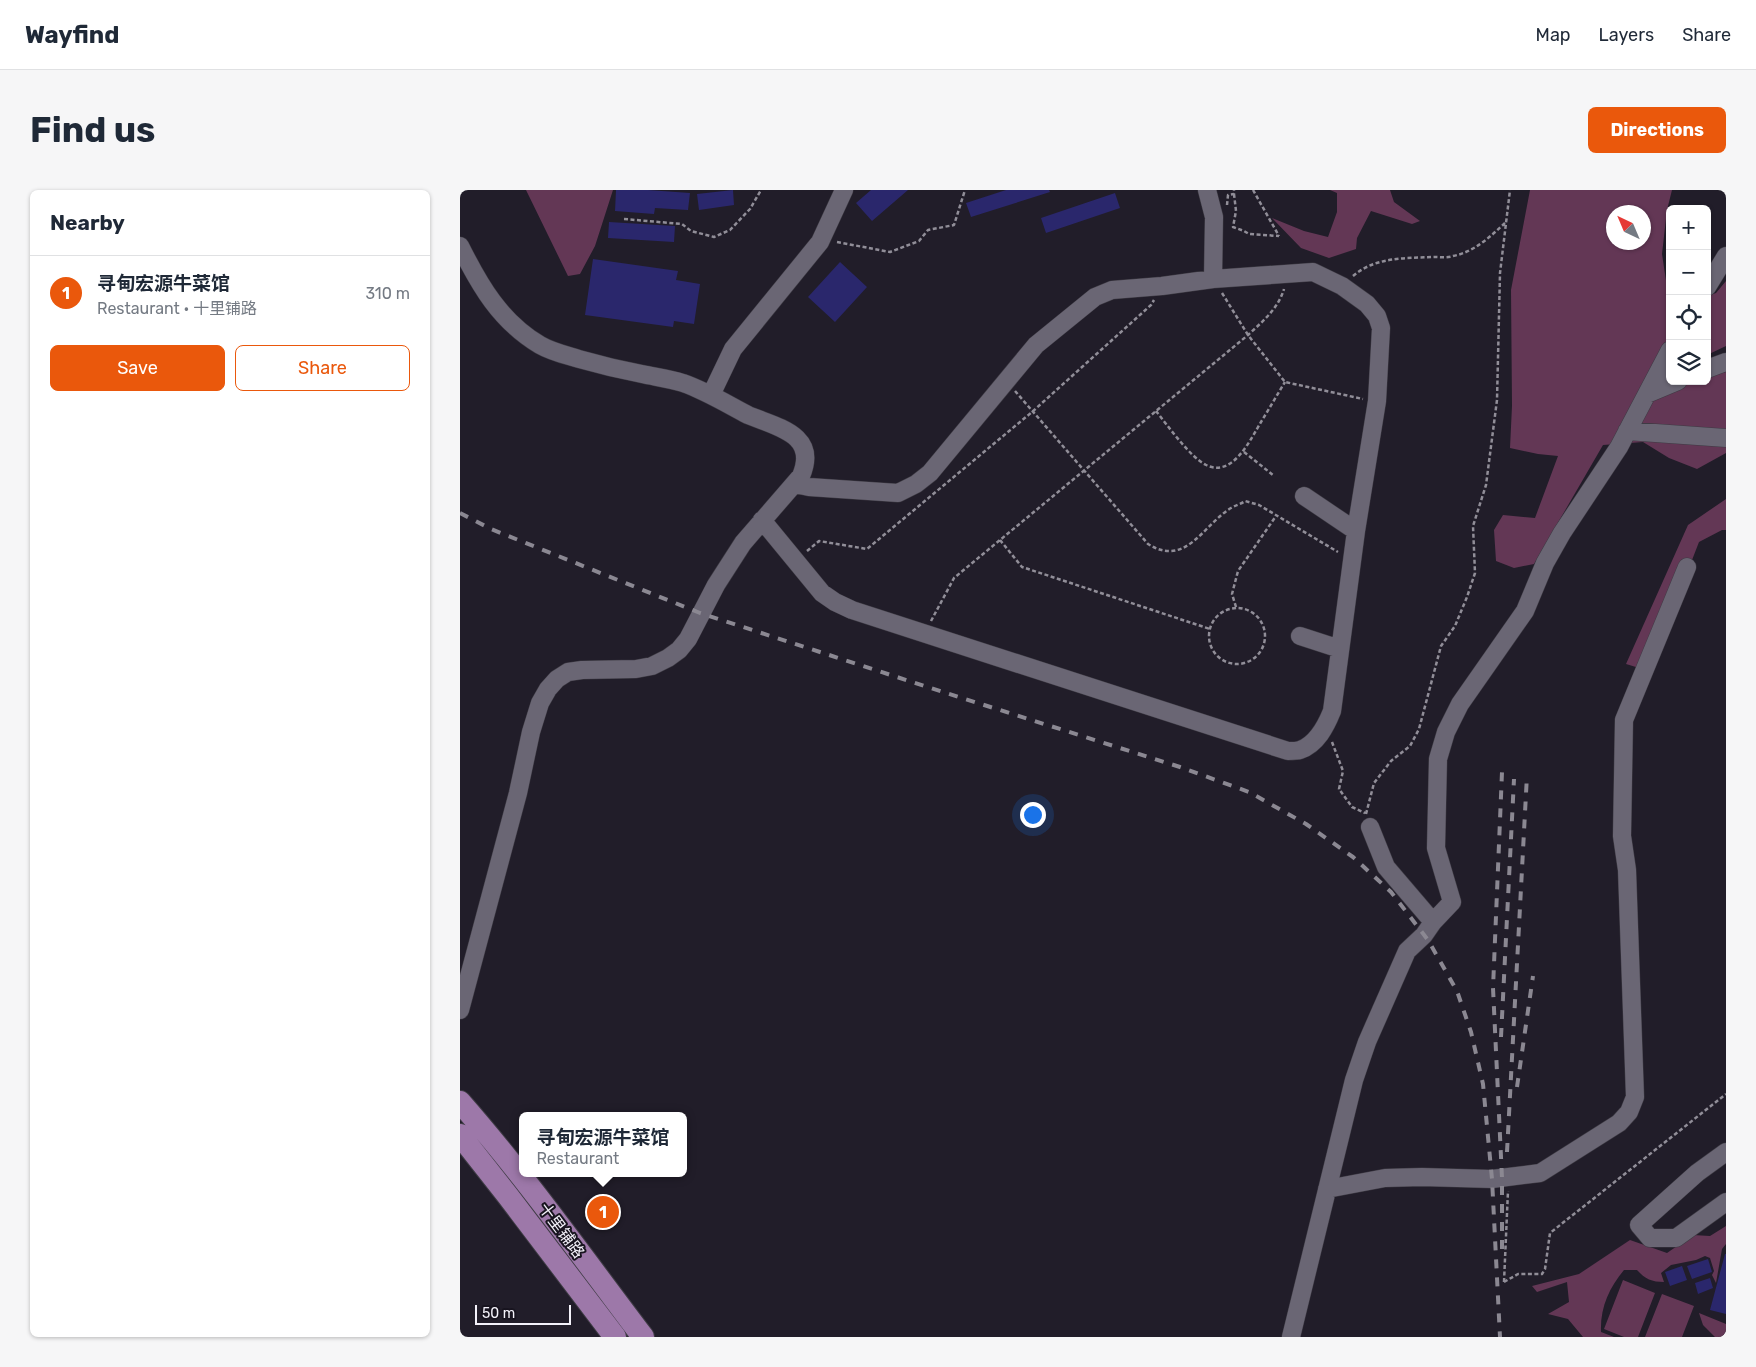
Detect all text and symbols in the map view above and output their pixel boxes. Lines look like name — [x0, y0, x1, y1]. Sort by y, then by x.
text: Wayfind — [25, 21, 119, 49]
text: Map — [1536, 24, 1571, 46]
text: Layers — [1599, 24, 1654, 46]
text: Share — [1682, 24, 1731, 46]
button: Directions — [1588, 107, 1726, 153]
text: Find us — [30, 109, 155, 151]
north arrow — [1606, 205, 1651, 250]
map controls — [1666, 205, 1711, 385]
button: + — [1666, 205, 1711, 250]
text: Nearby — [50, 210, 125, 235]
button: − — [1666, 250, 1711, 295]
text: 寻甸宏源牛菜馆 — [97, 272, 230, 295]
text: 1 — [62, 284, 70, 303]
text: 310 m — [366, 284, 410, 303]
button: locate — [1666, 295, 1711, 340]
text: Restaurant · 十里铺路 — [97, 299, 257, 318]
button: layers — [1666, 340, 1711, 385]
button: Save — [50, 345, 225, 391]
button: Share — [235, 345, 410, 391]
your location — [1020, 802, 1046, 828]
popup — [519, 1112, 687, 1177]
text: 寻甸宏源牛菜馆 — [536, 1126, 670, 1149]
text: Restaurant — [536, 1149, 619, 1168]
pin: 1 — [587, 1193, 619, 1231]
street label: 十里铺路 — [535, 1199, 588, 1262]
scale bar — [475, 1302, 571, 1325]
text: 50 m — [482, 1305, 515, 1322]

